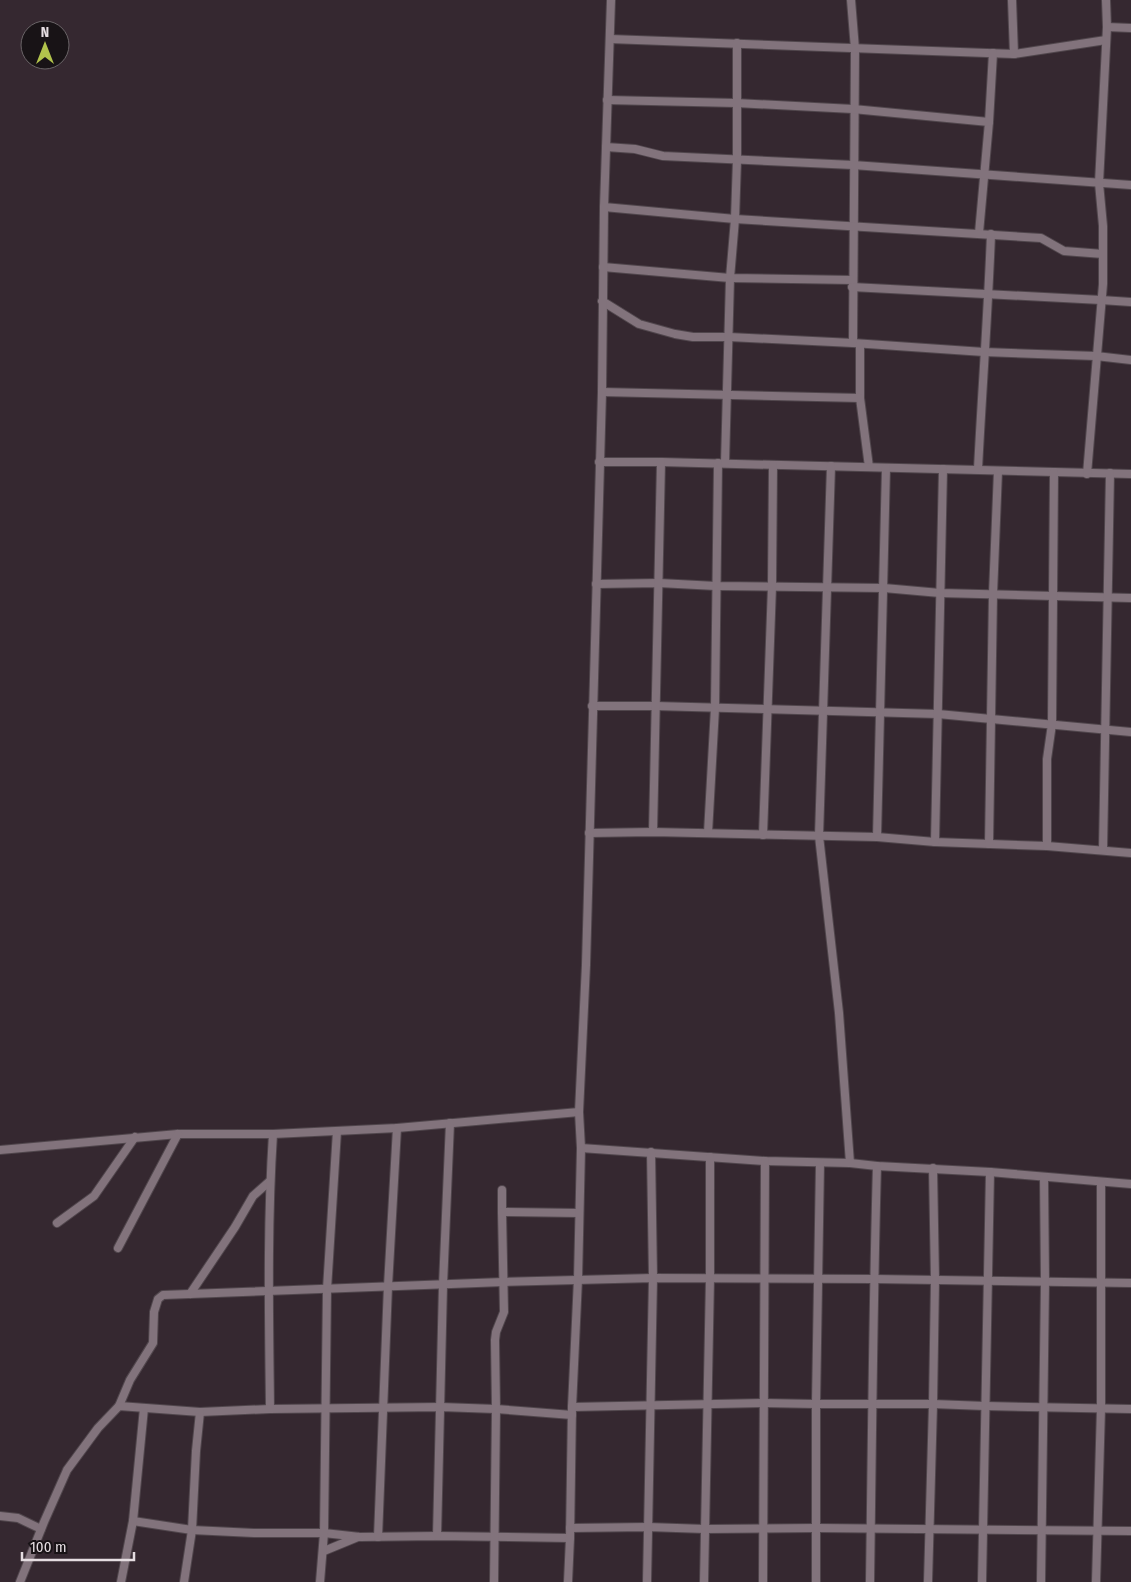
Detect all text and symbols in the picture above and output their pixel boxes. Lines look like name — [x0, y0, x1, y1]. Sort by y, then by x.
north arrow — [20, 20, 70, 70]
text: N — [41, 24, 49, 41]
scale bar — [22, 1530, 135, 1562]
text: 100 m — [30, 1538, 67, 1556]

